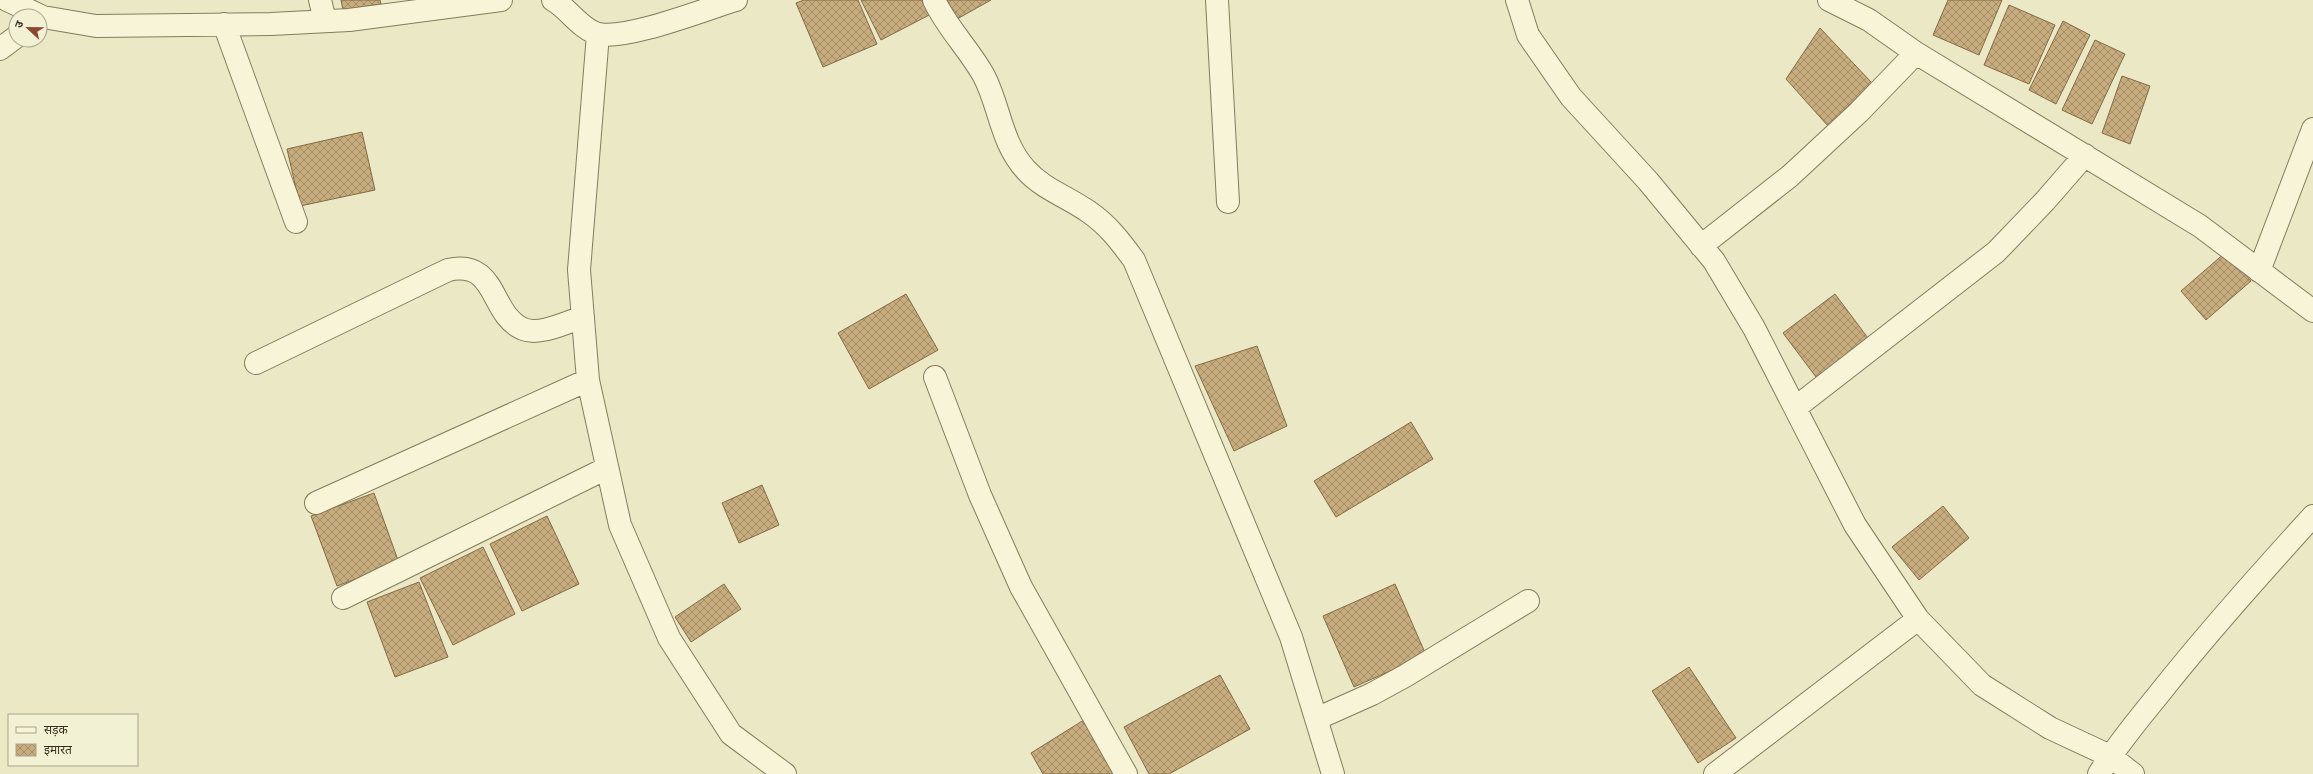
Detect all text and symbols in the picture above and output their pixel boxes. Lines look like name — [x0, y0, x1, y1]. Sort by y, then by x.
north arrow — [8, 8, 48, 48]
text: उ — [11, 18, 27, 30]
legend — [8, 714, 138, 766]
text: सड़क — [44, 722, 69, 737]
text: इमारत — [44, 742, 73, 757]

